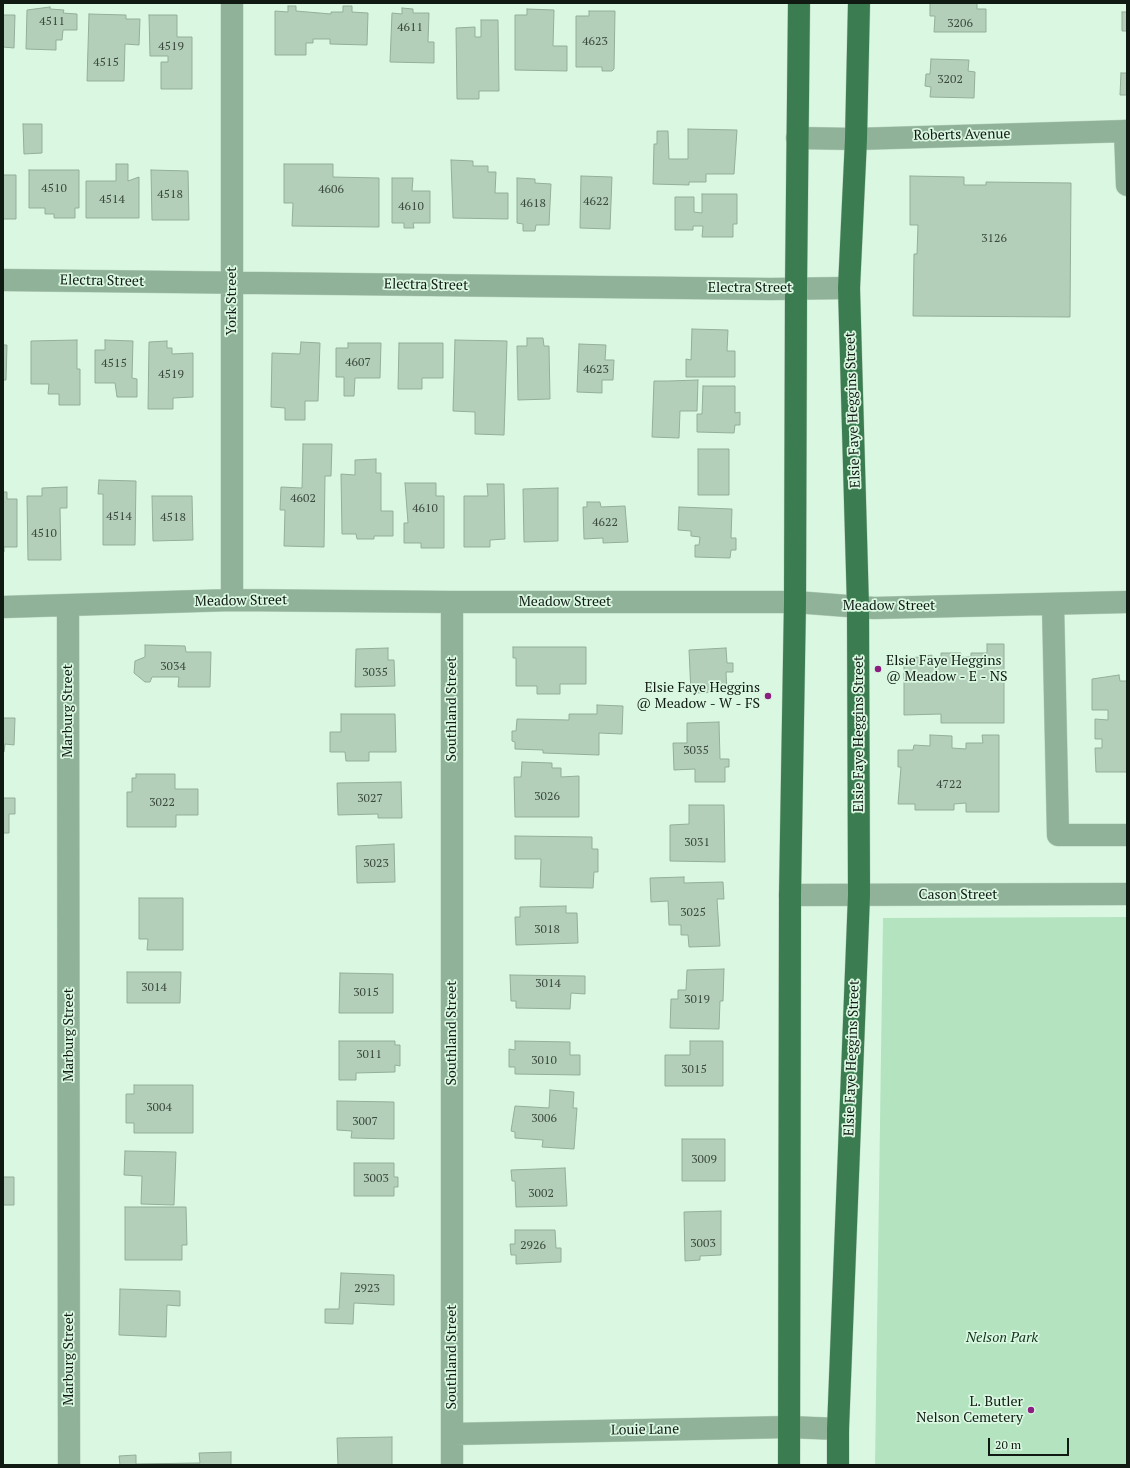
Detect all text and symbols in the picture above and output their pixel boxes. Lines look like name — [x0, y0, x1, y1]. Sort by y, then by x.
house number: 4511 — [39, 15, 65, 29]
house number: 3206 — [947, 17, 973, 31]
house number: 4611 — [397, 21, 423, 35]
house number: 4623 — [582, 35, 608, 49]
house number: 4519 — [158, 40, 184, 54]
house number: 4515 — [93, 56, 119, 70]
house number: 3202 — [937, 73, 963, 87]
street label: Roberts Avenue — [913, 126, 1011, 144]
house number: 4510 — [41, 182, 67, 196]
house number: 4606 — [318, 183, 344, 197]
house number: 4518 — [157, 188, 183, 202]
house number: 4514 — [99, 193, 125, 207]
house number: 4622 — [583, 195, 609, 209]
house number: 4618 — [520, 197, 546, 211]
house number: 4610 — [398, 200, 424, 214]
house number: 3126 — [981, 232, 1007, 246]
street label: York Street — [224, 267, 240, 335]
street label: Electra Street — [60, 272, 144, 290]
street label: Electra Street — [384, 276, 468, 294]
street label: Electra Street — [708, 280, 792, 296]
street label: Elsie Faye Heggins Street — [842, 332, 864, 488]
house number: 4607 — [345, 356, 371, 370]
house number: 4515 — [101, 357, 127, 371]
house number: 4623 — [583, 363, 609, 377]
house number: 4519 — [158, 368, 184, 382]
house number: 4602 — [290, 492, 316, 506]
house number: 4610 — [412, 502, 438, 516]
house number: 4514 — [106, 510, 132, 524]
house number: 4518 — [160, 511, 186, 525]
house number: 4622 — [592, 516, 618, 530]
house number: 4510 — [31, 527, 57, 541]
street label: Meadow Street — [195, 592, 287, 610]
street label: Meadow Street — [519, 594, 611, 610]
street label: Meadow Street — [843, 598, 935, 614]
place label: Elsie Faye Heggins @ Meadow - E - NS — [886, 653, 1007, 686]
street label: Elsie Faye Heggins Street — [851, 656, 867, 812]
street label: Southland Street — [444, 657, 460, 761]
house number: 3034 — [160, 660, 186, 674]
street label: Marburg Street — [60, 664, 76, 758]
marker: Elsie Faye Heggins @ Meadow - E - NS — [873, 664, 883, 674]
house number: 3035 — [362, 666, 388, 680]
place label: Elsie Faye Heggins @ Meadow - W - FS — [636, 680, 760, 712]
marker: Elsie Faye Heggins @ Meadow - W - FS — [763, 691, 773, 701]
house number: 3035 — [683, 744, 709, 758]
house number: 4722 — [936, 778, 962, 792]
house number: 3026 — [534, 790, 560, 804]
house number: 3027 — [357, 792, 383, 806]
house number: 3022 — [149, 796, 175, 810]
house number: 3031 — [684, 836, 710, 850]
house number: 3023 — [363, 857, 389, 871]
street label: Cason Street — [919, 887, 997, 903]
house number: 3025 — [680, 906, 706, 920]
house number: 3018 — [534, 923, 560, 937]
house number: 3014 — [535, 977, 561, 991]
street label: Elsie Faye Heggins Street — [841, 980, 863, 1136]
house number: 3014 — [141, 981, 167, 995]
street label: Southland Street — [444, 981, 460, 1085]
house number: 3015 — [353, 986, 379, 1000]
street label: Marburg Street — [61, 988, 77, 1082]
house number: 3019 — [684, 993, 710, 1007]
house number: 3011 — [356, 1048, 382, 1062]
house number: 3010 — [531, 1054, 557, 1068]
house number: 3015 — [681, 1063, 707, 1077]
house number: 3004 — [146, 1101, 172, 1115]
house number: 3006 — [531, 1112, 557, 1126]
house number: 3007 — [352, 1115, 378, 1129]
house number: 3009 — [691, 1153, 717, 1167]
house number: 3003 — [363, 1172, 389, 1186]
house number: 3002 — [528, 1187, 554, 1201]
house number: 3003 — [690, 1237, 716, 1251]
house number: 2926 — [520, 1239, 546, 1253]
house number: 2923 — [354, 1282, 380, 1296]
street label: Southland Street — [444, 1305, 460, 1409]
street label: Marburg Street — [61, 1312, 77, 1406]
park label: Nelson Park — [966, 1330, 1038, 1346]
place label: L. Butler Nelson Cemetery — [916, 1394, 1023, 1426]
marker: L. Butler Nelson Cemetery — [1026, 1405, 1036, 1415]
street label: Louie Lane — [611, 1421, 679, 1439]
scale bar — [990, 1430, 1071, 1456]
text: 20 m — [995, 1437, 1021, 1452]

